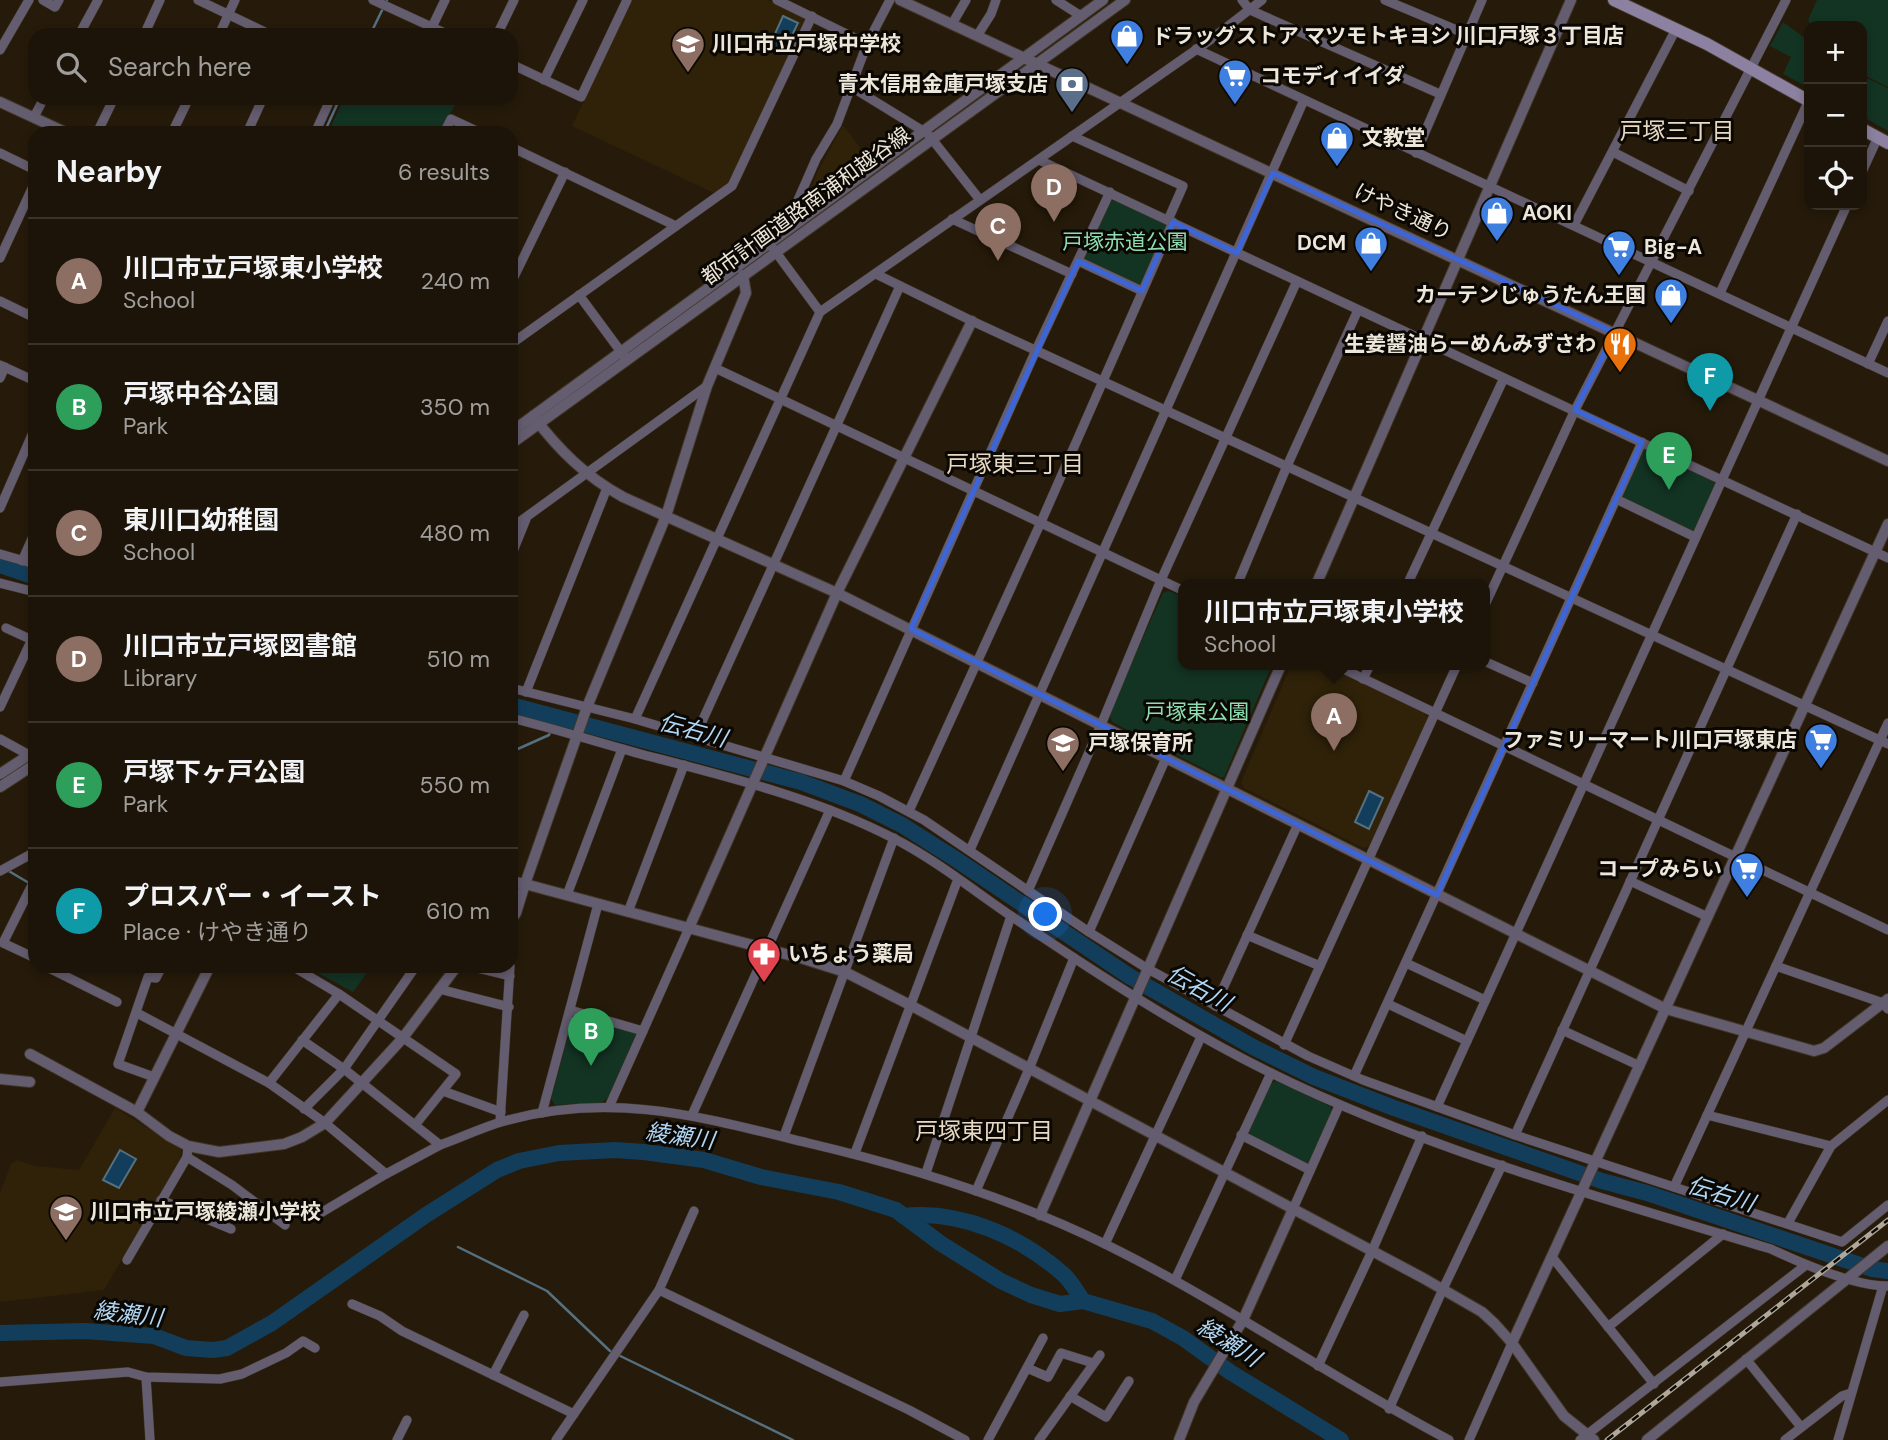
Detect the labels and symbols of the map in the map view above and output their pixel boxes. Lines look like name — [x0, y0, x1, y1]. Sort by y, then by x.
shop icon: ドラッグストア マツモトキヨシ 川口戸塚３丁目店 — [1108, 17, 1146, 66]
place label: ドラッグストア マツモトキヨシ 川口戸塚３丁目店 — [1152, 22, 1624, 50]
school or university icon: 川口市立戸塚中学校 — [669, 25, 707, 74]
place label: 川口市立戸塚中学校 — [712, 30, 901, 58]
supermarket icon: コモディイイダ — [1216, 57, 1254, 106]
place label: コモディイイダ — [1260, 62, 1405, 90]
bank icon: 青木信用金庫戸塚支店 — [1053, 65, 1091, 114]
place label: 青木信用金庫戸塚支店 — [838, 70, 1048, 98]
district label: 戸塚三丁目 — [1620, 116, 1735, 146]
shop icon: 文教堂 — [1318, 119, 1356, 168]
street label: 都市計画道路南浦和越谷線 — [696, 121, 916, 291]
place label: 文教堂 — [1362, 124, 1425, 152]
pin: D — [1031, 164, 1077, 222]
street label: けやき通り — [1350, 177, 1456, 247]
shop icon: AOKI — [1478, 194, 1516, 243]
place label: AOKI — [1522, 199, 1572, 227]
pin: C — [975, 203, 1021, 261]
shop icon: DCM — [1352, 224, 1390, 273]
park label: 戸塚赤道公園 — [1062, 228, 1188, 256]
supermarket icon: Big-A — [1600, 228, 1638, 277]
place label: DCM — [1297, 229, 1346, 257]
place label: Big-A — [1644, 233, 1702, 261]
shop icon: カーテンじゅうたん王国 — [1652, 276, 1690, 325]
place label: カーテンじゅうたん王国 — [1415, 281, 1646, 309]
restaurant icon: 生姜醤油らーめんみずさわ — [1601, 325, 1639, 374]
place label: 生姜醤油らーめんみずさわ — [1344, 330, 1596, 358]
pin: F — [1687, 353, 1733, 411]
pin: E — [1646, 432, 1692, 490]
district label: 戸塚東三丁目 — [946, 449, 1084, 479]
pin: A — [1311, 693, 1357, 751]
park label: 戸塚東公園 — [1145, 698, 1250, 726]
water label: 伝右川 — [656, 707, 733, 754]
supermarket icon: ファミリーマート川口戸塚東店 — [1802, 721, 1840, 770]
school or university icon: 戸塚保育所 — [1044, 724, 1082, 773]
place label: ファミリーマート川口戸塚東店 — [1503, 726, 1797, 754]
place label: 戸塚保育所 — [1088, 729, 1193, 757]
supermarket icon: コープみらい — [1728, 850, 1766, 899]
place label: コープみらい — [1597, 855, 1722, 883]
your location — [1028, 897, 1062, 931]
pharmacy icon: いちょう薬局 — [745, 935, 783, 984]
place label: いちょう薬局 — [788, 940, 914, 968]
water label: 伝右川 — [1162, 958, 1239, 1019]
pin: B — [568, 1008, 614, 1066]
water label: 綾瀬川 — [644, 1116, 719, 1156]
district label: 戸塚東四丁目 — [915, 1116, 1053, 1146]
water label: 伝右川 — [1684, 1170, 1761, 1219]
school or university icon: 川口市立戸塚綾瀬小学校 — [47, 1193, 85, 1242]
place label: 川口市立戸塚綾瀬小学校 — [90, 1198, 321, 1226]
water label: 綾瀬川 — [92, 1295, 167, 1333]
water label: 綾瀬川 — [1192, 1311, 1269, 1375]

